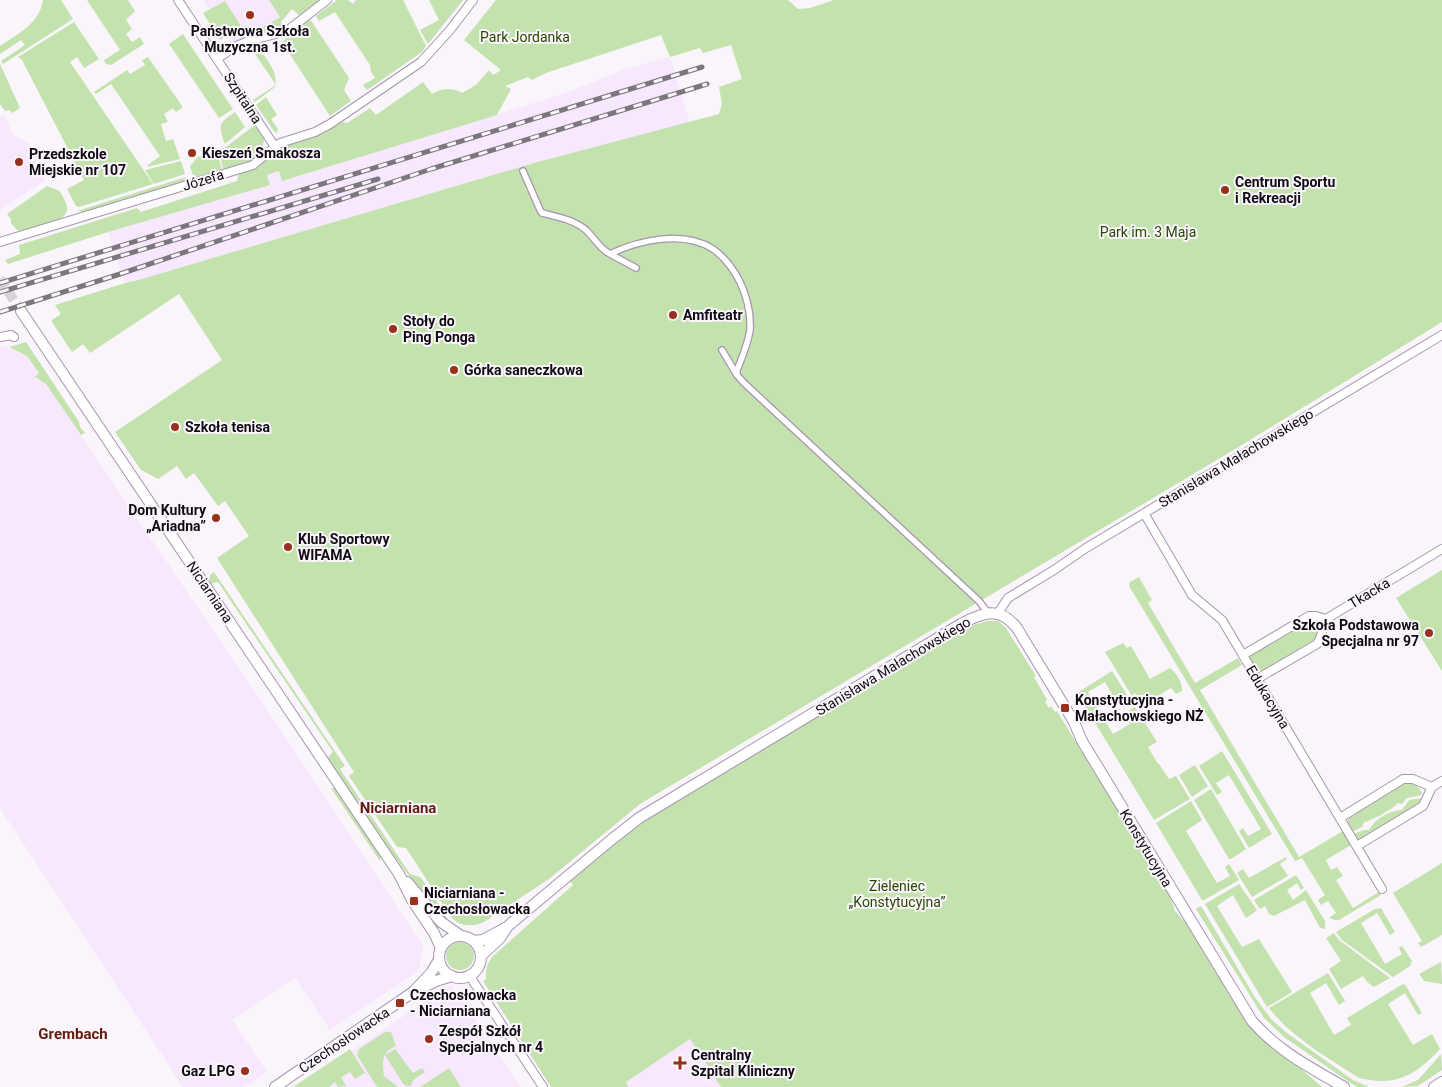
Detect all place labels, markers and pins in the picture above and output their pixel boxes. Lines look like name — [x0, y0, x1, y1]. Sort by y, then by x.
marker: Państwowa Szkoła Muzyczna 1st. — [244, 9, 256, 21]
place label: Państwowa Szkoła Muzyczna 1st. — [191, 23, 310, 55]
place label: Kieszeń Smakosza — [202, 145, 321, 161]
place label: Przedszkole Miejskie nr 107 — [29, 146, 126, 178]
marker: Kieszeń Smakosza — [186, 147, 198, 159]
marker: Przedszkole Miejskie nr 107 — [13, 156, 25, 168]
place label: Centrum Sportu i Rekreacji — [1235, 174, 1335, 206]
marker: Centrum Sportu i Rekreacji — [1219, 184, 1231, 196]
place label: Amfiteatr — [683, 307, 743, 323]
marker: Amfiteatr — [667, 309, 679, 321]
place label: Stoły do Ping Ponga — [403, 313, 476, 345]
marker: Stoły do Ping Ponga — [387, 323, 399, 335]
place label: Górka saneczkowa — [464, 362, 583, 378]
marker: Górka saneczkowa — [448, 364, 460, 376]
place label: Szkoła tenisa — [185, 419, 270, 435]
marker: Szkoła tenisa — [169, 421, 181, 433]
place label: Dom Kultury „Ariadna” — [128, 502, 207, 534]
marker: Dom Kultury „Ariadna” — [210, 512, 222, 524]
place label: Klub Sportowy WIFAMA — [298, 531, 390, 563]
marker: Klub Sportowy WIFAMA — [282, 541, 294, 553]
place label: Szkoła Podstawowa Specjalna nr 97 — [1293, 617, 1419, 649]
marker: Szkoła Podstawowa Specjalna nr 97 — [1423, 627, 1435, 639]
place label: Konstytucyjna - Małachowskiego NŻ — [1075, 692, 1204, 724]
marker: Konstytucyjna - Małachowskiego NŻ — [1059, 702, 1071, 714]
place label: Niciarniana - Czechosłowacka — [424, 885, 531, 917]
marker: Niciarniana - Czechosłowacka — [408, 895, 420, 907]
place label: Czechosłowacka - Niciarniana — [410, 987, 517, 1019]
marker: Czechosłowacka - Niciarniana — [394, 997, 406, 1009]
place label: Zespół Szkół Specjalnych nr 4 — [439, 1023, 543, 1055]
marker: Zespół Szkół Specjalnych nr 4 — [423, 1033, 435, 1045]
place label: Centralny Szpital Kliniczny — [691, 1047, 796, 1079]
marker: Centralny Szpital Kliniczny — [673, 1056, 687, 1070]
place label: Gaz LPG — [181, 1063, 235, 1079]
marker: Gaz LPG — [239, 1065, 251, 1077]

